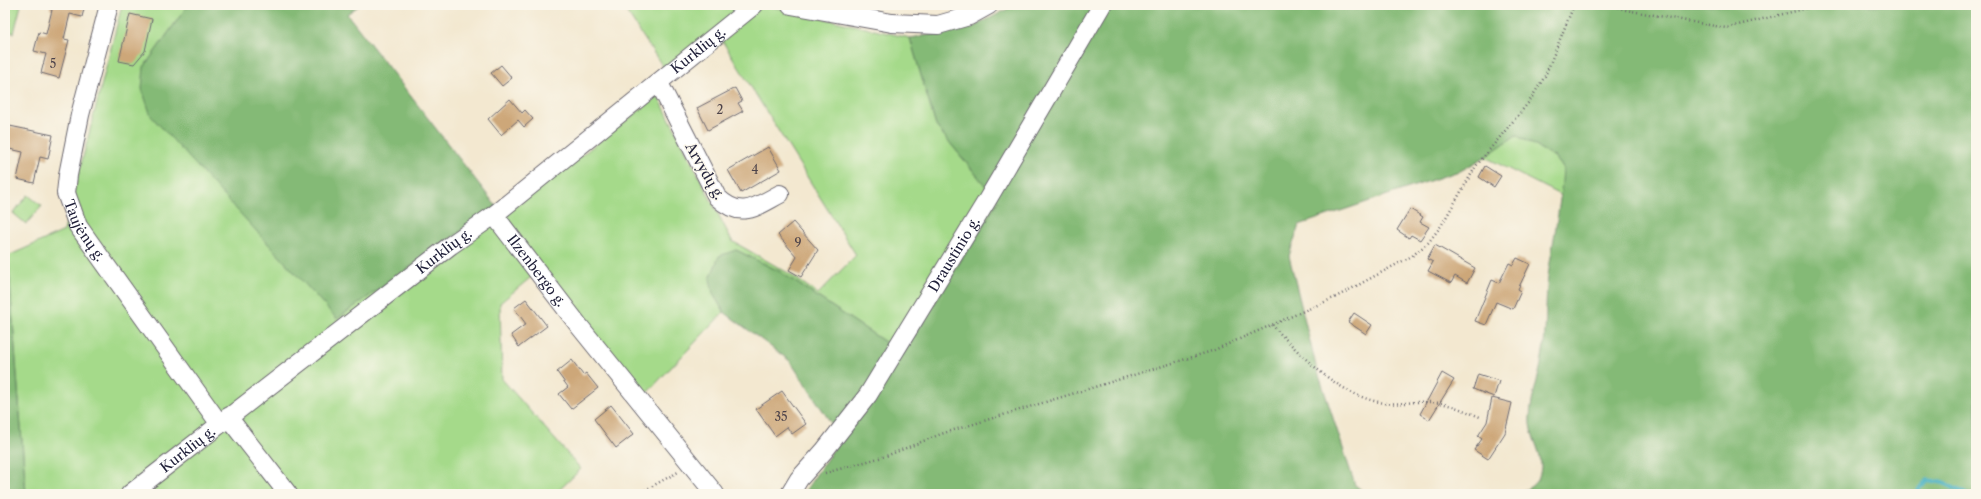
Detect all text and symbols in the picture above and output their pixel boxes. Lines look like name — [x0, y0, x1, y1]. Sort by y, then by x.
street label: Kurklių g. — [667, 23, 729, 78]
house number: 5 — [50, 56, 56, 71]
house number: 2 — [717, 102, 724, 117]
street label: Arvydų g. — [681, 138, 729, 203]
house number: 4 — [752, 162, 759, 177]
street label: Taujėnų g. — [60, 197, 109, 265]
street label: Draustinio g. — [924, 214, 984, 295]
street label: Kurklių g. — [412, 224, 475, 278]
street label: Ilzenbergo g. — [503, 231, 570, 310]
house number: 9 — [794, 235, 802, 250]
house number: 35 — [774, 409, 788, 424]
street label: Kurklių g. — [156, 422, 219, 476]

